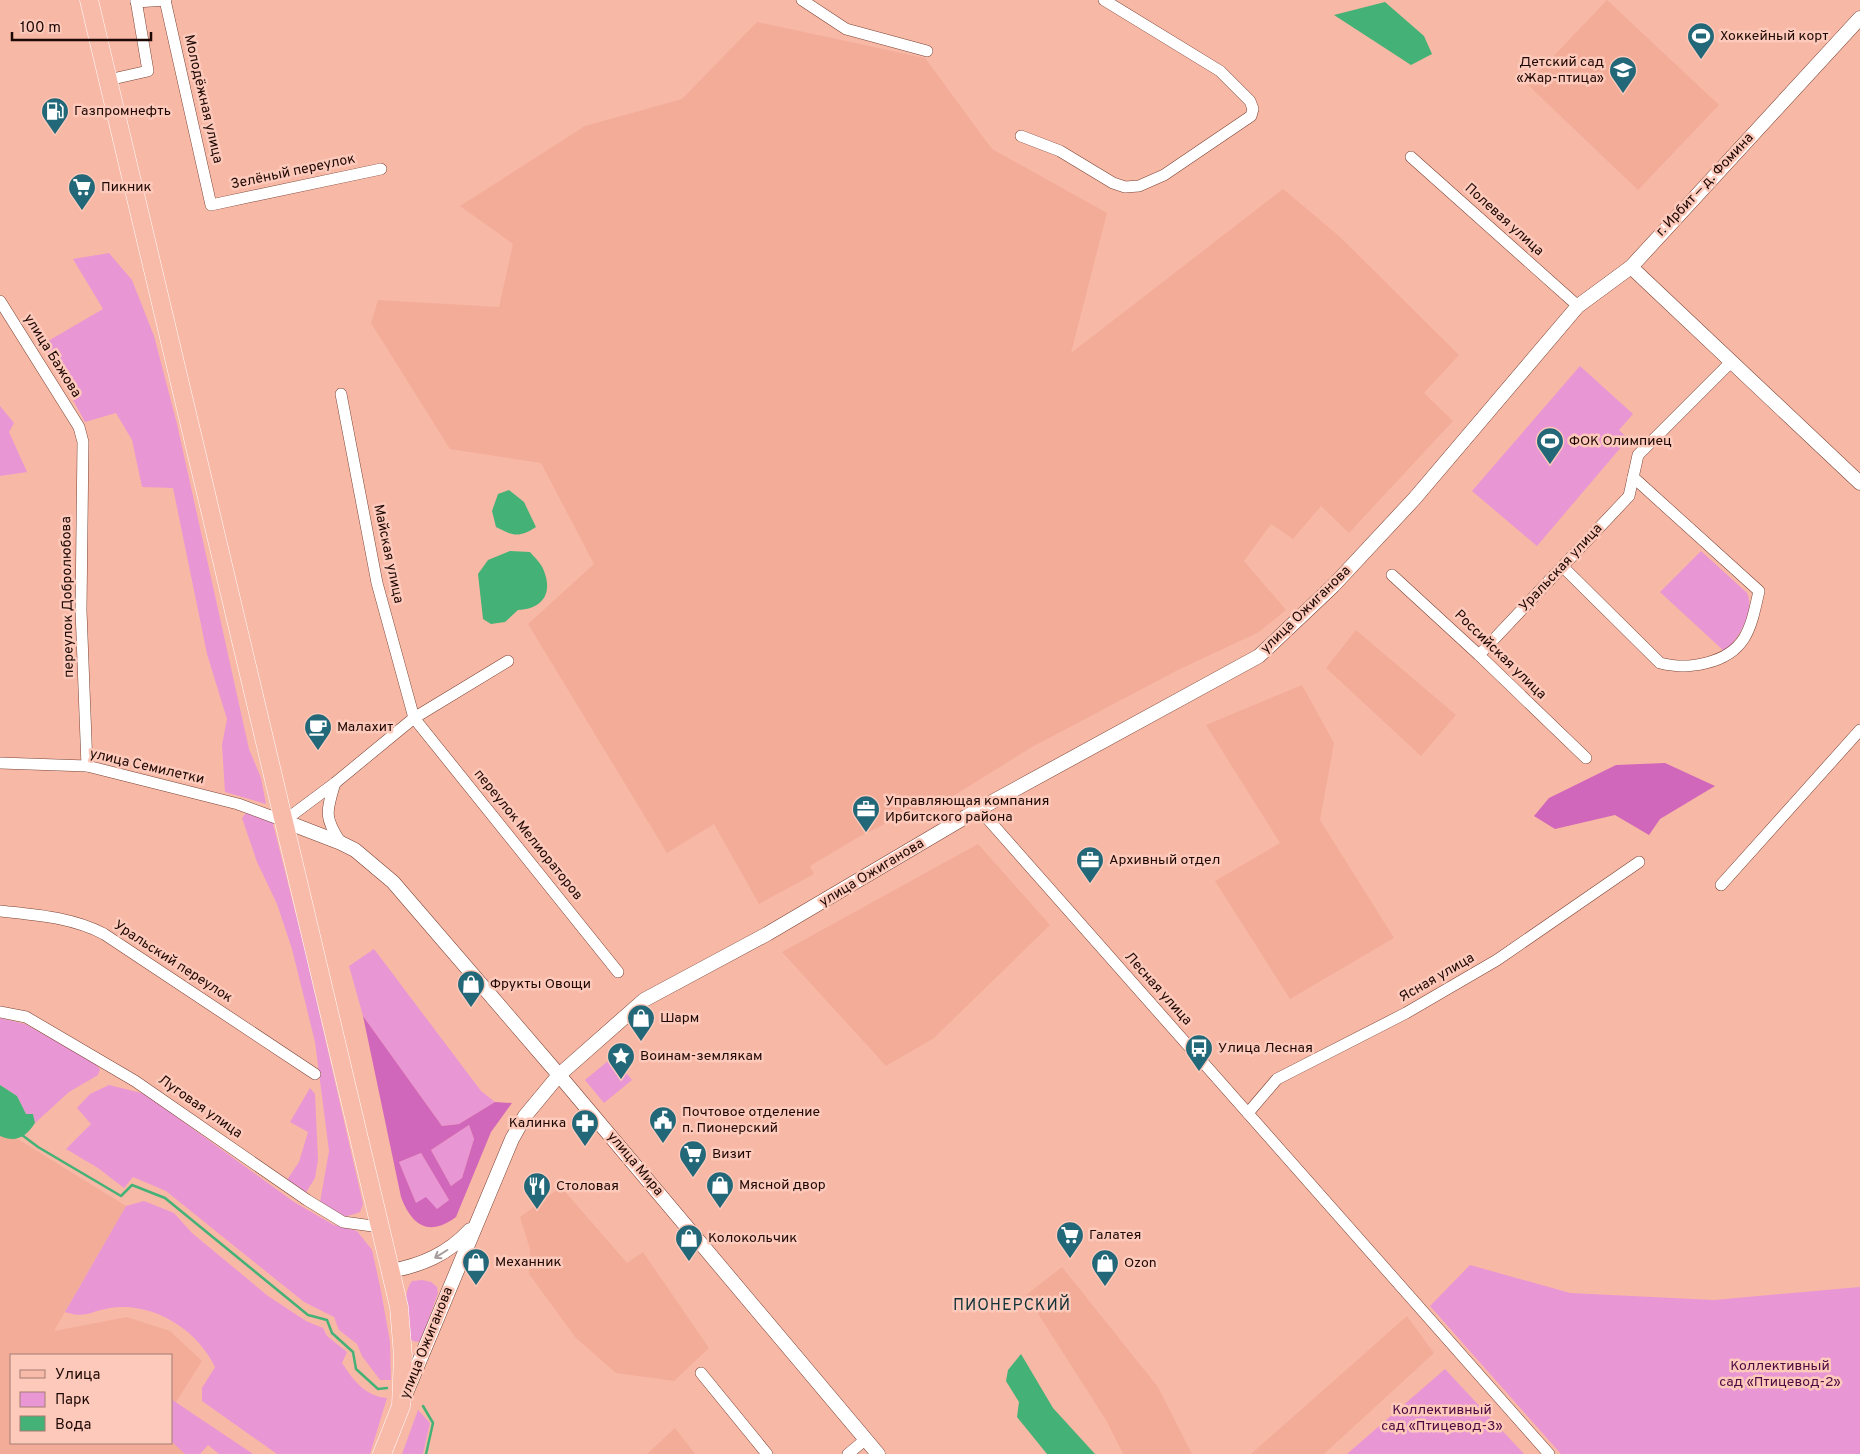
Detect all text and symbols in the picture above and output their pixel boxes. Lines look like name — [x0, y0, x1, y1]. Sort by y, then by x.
scale bar — [12, 10, 151, 42]
text: 100 m — [20, 19, 61, 38]
sports icon: Хоккейный корт — [1686, 21, 1716, 60]
place label: Хоккейный корт — [1720, 28, 1829, 45]
street label: Молодёжная улица — [180, 33, 226, 165]
place label: Детский сад «Жар-птица» — [1516, 54, 1604, 87]
school or university icon: Детский сад «Жар-птица» — [1608, 55, 1638, 94]
fuel station icon: Газпромнефть — [40, 96, 70, 135]
place label: Газпромнефть — [74, 103, 171, 120]
street label: г. Ирбит — д. Фомина — [1653, 130, 1757, 240]
street label: Зелёный переулок — [229, 150, 357, 194]
supermarket icon: Пикник — [67, 172, 97, 211]
place label: Пикник — [101, 179, 152, 196]
street label: Полевая улица — [1461, 180, 1547, 260]
street label: улица Бажова — [20, 311, 84, 401]
sports icon: ФОК Олимпиец — [1535, 426, 1565, 465]
place label: ФОК Олимпиец — [1569, 433, 1672, 450]
street label: Майская улица — [369, 503, 407, 605]
street label: переулок Добролюбова — [58, 516, 78, 678]
street label: Уральская улица — [1516, 520, 1606, 616]
street label: улица Ожиганова — [1257, 563, 1355, 657]
street label: Российская улица — [1450, 607, 1550, 703]
cafe icon: Малахит — [303, 712, 333, 751]
place label: Малахит — [337, 719, 393, 736]
street label: улица Семилетки — [88, 746, 206, 788]
street label: переулок Мелиораторов — [470, 766, 586, 904]
place label: Управляющая компания Ирбитского района — [885, 793, 1049, 826]
office icon: Управляющая компания Ирбитского района — [851, 794, 881, 833]
street label: улица Ожиганова — [817, 835, 927, 911]
office icon: Архивный отдел — [1075, 845, 1105, 884]
place label: Архивный отдел — [1109, 852, 1220, 869]
street label: Уральский переулок — [110, 917, 236, 1007]
street label: Лесная улица — [1121, 949, 1195, 1029]
street label: Ясная улица — [1396, 950, 1478, 1006]
shop icon: Фрукты Овощи — [456, 969, 486, 1008]
place label: Фрукты Овощи — [490, 976, 591, 993]
shop icon: Шарм — [626, 1003, 656, 1042]
place label: Шарм — [660, 1010, 699, 1027]
bus stop icon: Улица Лесная — [1184, 1033, 1214, 1072]
place label: Улица Лесная — [1218, 1040, 1313, 1057]
place icon: Воинам-землякам — [606, 1041, 636, 1080]
place label: Воинам-землякам — [640, 1048, 762, 1065]
street label: Луговая улица — [155, 1072, 245, 1142]
place label: Почтовое отделение п. Пионерский — [682, 1104, 820, 1137]
public building icon: Почтовое отделение п. Пионерский — [648, 1105, 678, 1144]
pharmacy icon: Калинка — [570, 1108, 600, 1147]
place label: Калинка — [509, 1115, 566, 1132]
street label: улица Мира — [603, 1128, 667, 1200]
supermarket icon: Визит — [678, 1139, 708, 1178]
place label: Визит — [712, 1146, 752, 1163]
shop icon: Мясной двор — [705, 1170, 735, 1209]
restaurant icon: Столовая — [522, 1171, 552, 1210]
place label: Мясной двор — [739, 1177, 826, 1194]
place label: Столовая — [556, 1178, 619, 1195]
supermarket icon: Галатея — [1055, 1220, 1085, 1259]
shop icon: Колокольчик — [674, 1223, 704, 1262]
place label: Галатея — [1089, 1227, 1141, 1244]
place label: Колокольчик — [708, 1230, 797, 1247]
shop icon: Механник — [461, 1247, 491, 1286]
shop icon: Ozon — [1090, 1248, 1120, 1287]
one-way arrow — [434, 1249, 448, 1259]
place label: Механник — [495, 1254, 561, 1271]
place label: Ozon — [1124, 1255, 1157, 1272]
street label: улица Ожиганова — [397, 1285, 457, 1401]
district label: ПИОНЕРСКИЙ — [953, 1294, 1071, 1316]
legend — [10, 1354, 172, 1444]
park label: Коллективный сад «Птицевод-2» — [1719, 1358, 1841, 1391]
text: Улица — [55, 1366, 100, 1385]
text: Парк — [55, 1391, 90, 1410]
park label: Коллективный сад «Птицевод-3» — [1381, 1402, 1503, 1435]
text: Вода — [55, 1416, 91, 1435]

